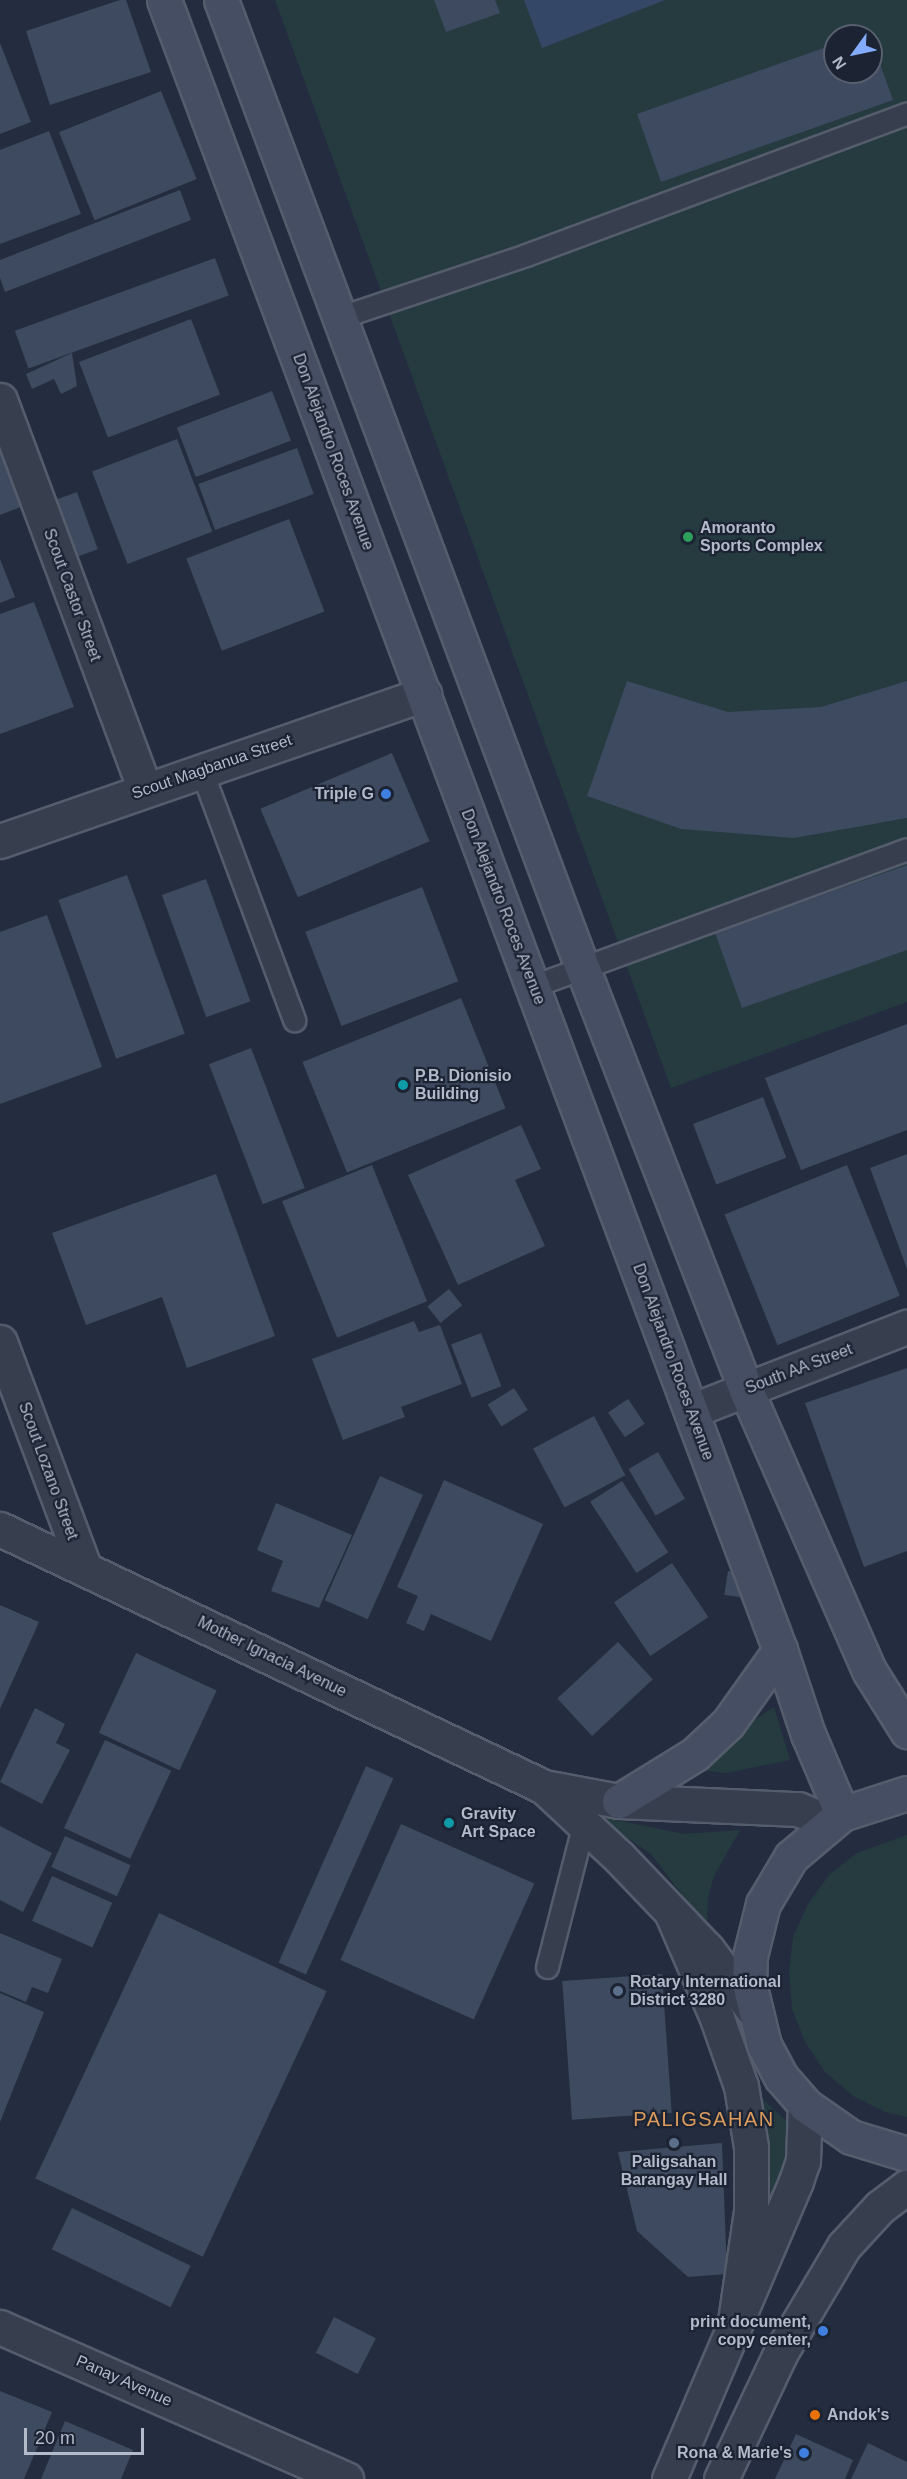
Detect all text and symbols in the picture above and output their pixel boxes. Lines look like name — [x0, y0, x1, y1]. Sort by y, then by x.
north arrow — [823, 24, 883, 84]
text: N — [829, 54, 849, 72]
street label: Don Alejandro Roces Avenue — [288, 350, 378, 554]
place label: Amoranto Sports Complex — [700, 518, 823, 556]
street label: Scout Castor Street — [39, 526, 105, 664]
marker: Amoranto Sports Complex — [681, 530, 695, 544]
street label: Scout Magbanua Street — [129, 731, 295, 803]
place label: Triple G — [314, 784, 374, 804]
marker: Triple G — [379, 787, 393, 801]
street label: Don Alejandro Roces Avenue — [456, 806, 550, 1008]
place label: P.B. Dionisio Building — [415, 1066, 512, 1104]
marker: P.B. Dionisio Building — [396, 1078, 410, 1092]
street label: Don Alejandro Roces Avenue — [628, 1260, 718, 1464]
street label: South AA Street — [742, 1339, 856, 1399]
street label: Scout Lozano Street — [14, 1400, 82, 1542]
street label: Mother Ignacia Avenue — [194, 1612, 350, 1702]
place label: Gravity Art Space — [461, 1804, 536, 1842]
marker: Gravity Art Space — [442, 1816, 456, 1830]
place label: Rotary International District 3280 — [630, 1972, 781, 2010]
marker: Rotary International District 3280 — [611, 1984, 625, 1998]
district label: PALIGSAHAN — [633, 2107, 775, 2131]
marker: Paligsahan Barangay Hall — [667, 2136, 681, 2150]
place label: Paligsahan Barangay Hall — [621, 2152, 727, 2190]
place label: print document, copy center, — [690, 2312, 811, 2350]
marker: print document, copy center, — [816, 2324, 830, 2338]
street label: Panay Avenue — [73, 2351, 175, 2411]
place label: Andok's — [827, 2405, 889, 2425]
marker: Andok's — [808, 2408, 822, 2422]
scale bar — [27, 2416, 147, 2454]
text: 20 m — [35, 2428, 75, 2448]
place label: Rona & Marie's — [677, 2443, 792, 2463]
marker: Rona & Marie's — [797, 2446, 811, 2460]

